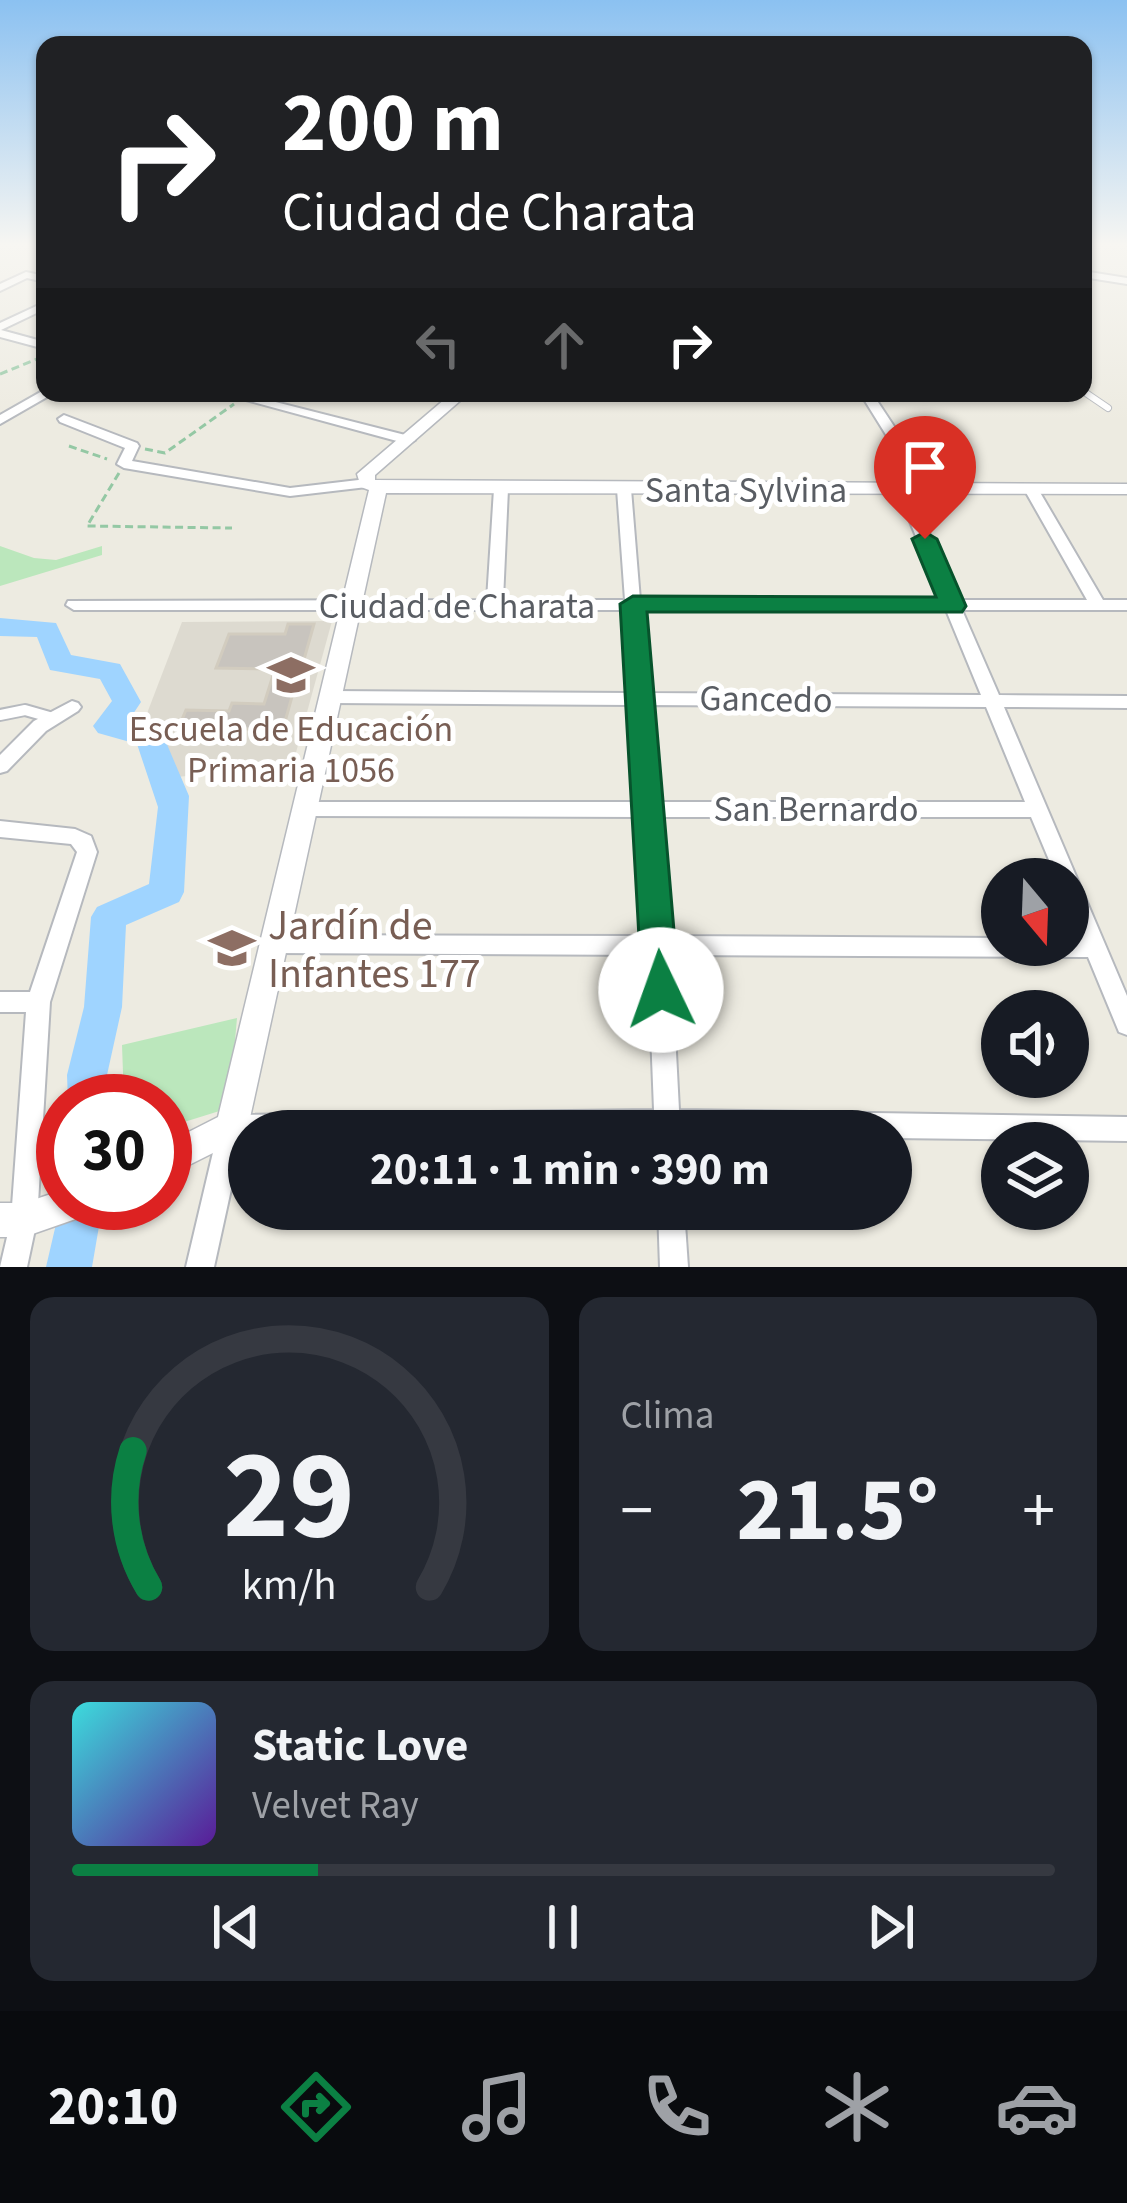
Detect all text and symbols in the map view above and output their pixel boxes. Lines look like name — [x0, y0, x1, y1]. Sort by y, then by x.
text: 200 m — [282, 64, 504, 184]
icon: right — [84, 84, 240, 240]
text: Ciudad de Charata — [282, 175, 697, 252]
icon: left — [405, 312, 471, 378]
icon: ahead — [531, 312, 597, 378]
icon: right — [657, 312, 723, 378]
pin — [874, 416, 976, 539]
icon: arrive — [892, 434, 958, 500]
street label: Santa Sylvina — [645, 465, 847, 516]
street label: Ciudad de Charata — [319, 581, 595, 632]
school or university icon: Escuela de Educación Primaria 1056 — [266, 650, 316, 700]
street label: Gancedo — [699, 673, 833, 726]
place label: Escuela de Educación Primaria 1056 — [129, 704, 453, 796]
street label: San Bernardo — [713, 784, 919, 835]
north arrow — [981, 858, 1089, 966]
map controls — [981, 858, 1089, 1230]
place label: Jardín de Infantes 177 — [268, 896, 481, 1004]
school or university icon: Jardín de Infantes 177 — [207, 923, 257, 973]
position arrow — [598, 927, 724, 1053]
button: sound — [981, 990, 1089, 1098]
speed limit sign: 30 — [36, 1074, 192, 1230]
button: layers — [981, 1122, 1089, 1230]
text: 20:11 · 1 min · 390 m — [370, 1138, 770, 1202]
text: Clima — [621, 1388, 714, 1444]
text: 29 — [223, 1408, 355, 1586]
text: 21.5° — [737, 1447, 939, 1575]
text: − — [621, 1464, 653, 1558]
text: + — [1022, 1464, 1055, 1558]
text: km/h — [242, 1555, 337, 1616]
text: Static Love — [252, 1714, 468, 1778]
text: Velvet Ray — [252, 1778, 419, 1834]
icon: previous — [203, 1894, 269, 1960]
icon: pause — [530, 1894, 596, 1960]
icon: next — [858, 1894, 924, 1960]
icon: directions — [274, 2065, 358, 2149]
icon: music — [455, 2065, 539, 2149]
icon: phone — [635, 2065, 719, 2149]
icon: climate — [815, 2065, 899, 2149]
icon: car — [995, 2065, 1079, 2149]
text: 20:10 — [48, 2069, 178, 2146]

